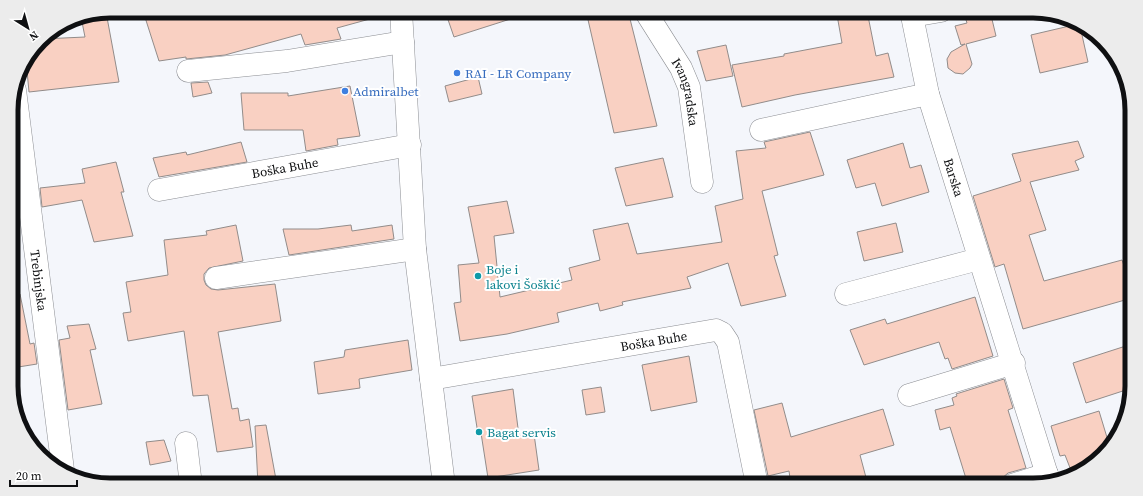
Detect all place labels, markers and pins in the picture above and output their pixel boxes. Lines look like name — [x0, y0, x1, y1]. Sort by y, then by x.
place label: RAI - LR Company — [465, 65, 572, 82]
marker: RAI - LR Company — [452, 68, 462, 78]
place label: Admiralbet — [353, 83, 419, 100]
marker: Admiralbet — [340, 86, 350, 96]
place label: Boje i lakovi Šoškić — [486, 261, 560, 293]
marker: Boje i lakovi Šoškić — [473, 271, 483, 281]
place label: Bagat servis — [487, 424, 556, 441]
marker: Bagat servis — [474, 427, 484, 437]

